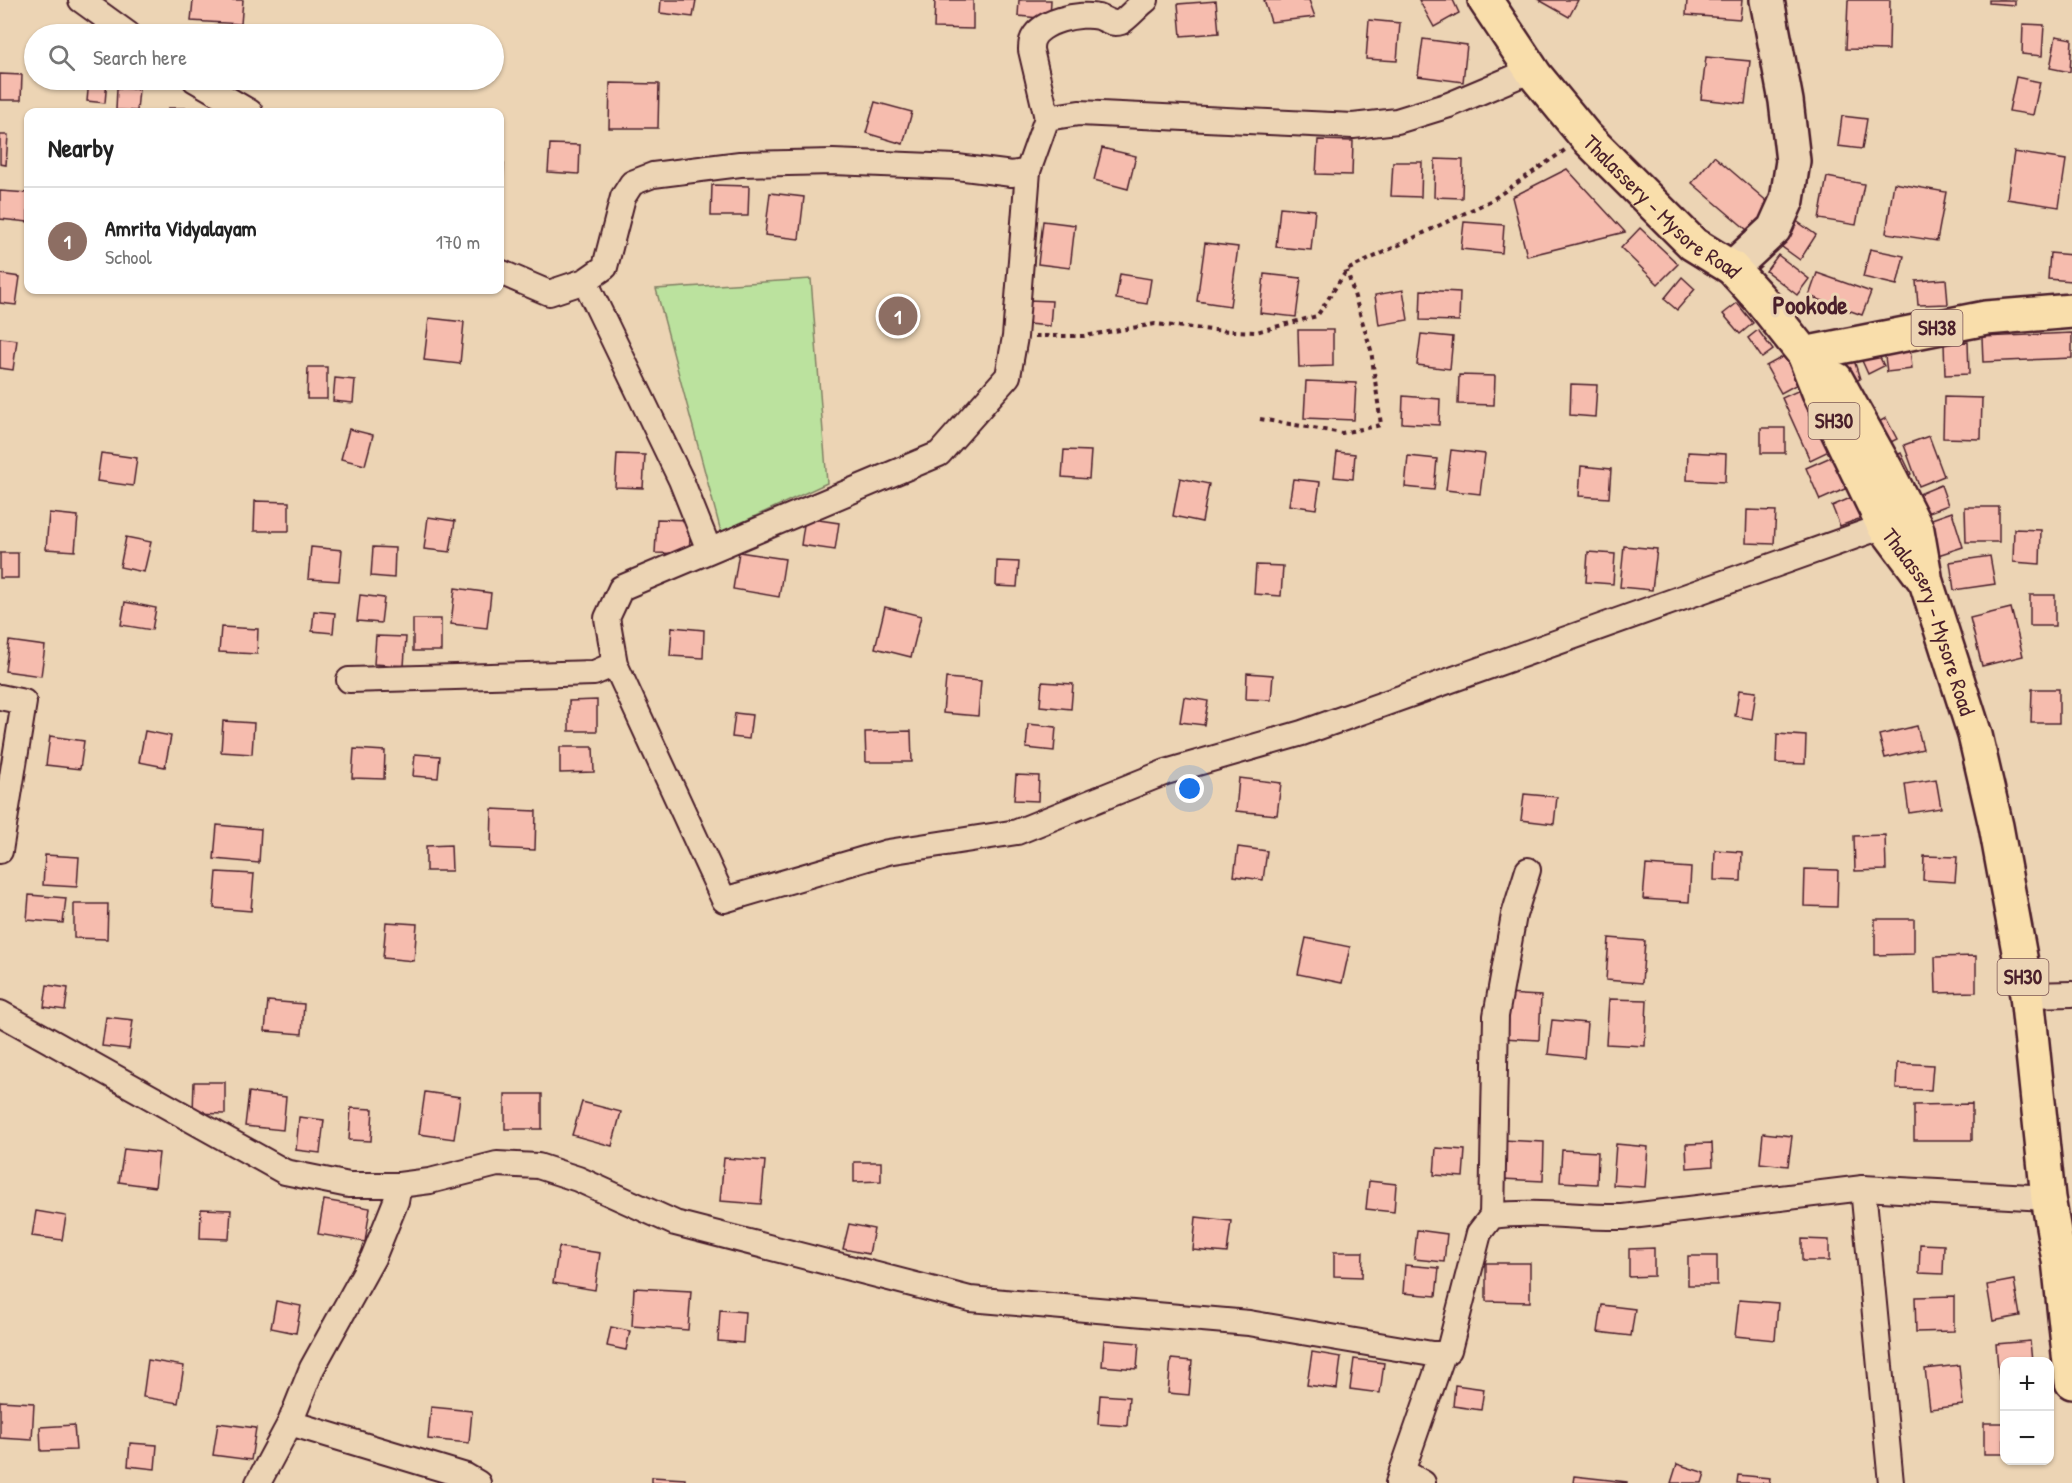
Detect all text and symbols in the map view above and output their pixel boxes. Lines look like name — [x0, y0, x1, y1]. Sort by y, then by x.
search box — [24, 24, 504, 90]
icon: search — [45, 41, 78, 74]
text: Search here — [93, 42, 187, 72]
street label: Thalassery - Mysore Road — [1577, 128, 1749, 284]
text: Nearby — [48, 130, 114, 165]
text: Amrita Vidyalayam — [105, 213, 257, 243]
text: 1 — [64, 228, 71, 255]
text: 170 m — [436, 228, 480, 255]
text: School — [105, 243, 152, 270]
district label: Pookode — [1772, 287, 1848, 322]
pin: 1 — [878, 294, 918, 338]
road number: SH38 — [1912, 310, 1962, 346]
road number: SH30 — [1808, 403, 1860, 439]
street label: Thalassery - Mysore Road — [1875, 522, 1983, 719]
your location — [1175, 774, 1204, 803]
road number: SH30 — [1998, 959, 2048, 995]
map controls — [2000, 1357, 2054, 1465]
button: + — [2000, 1357, 2054, 1411]
button: − — [2000, 1411, 2054, 1465]

